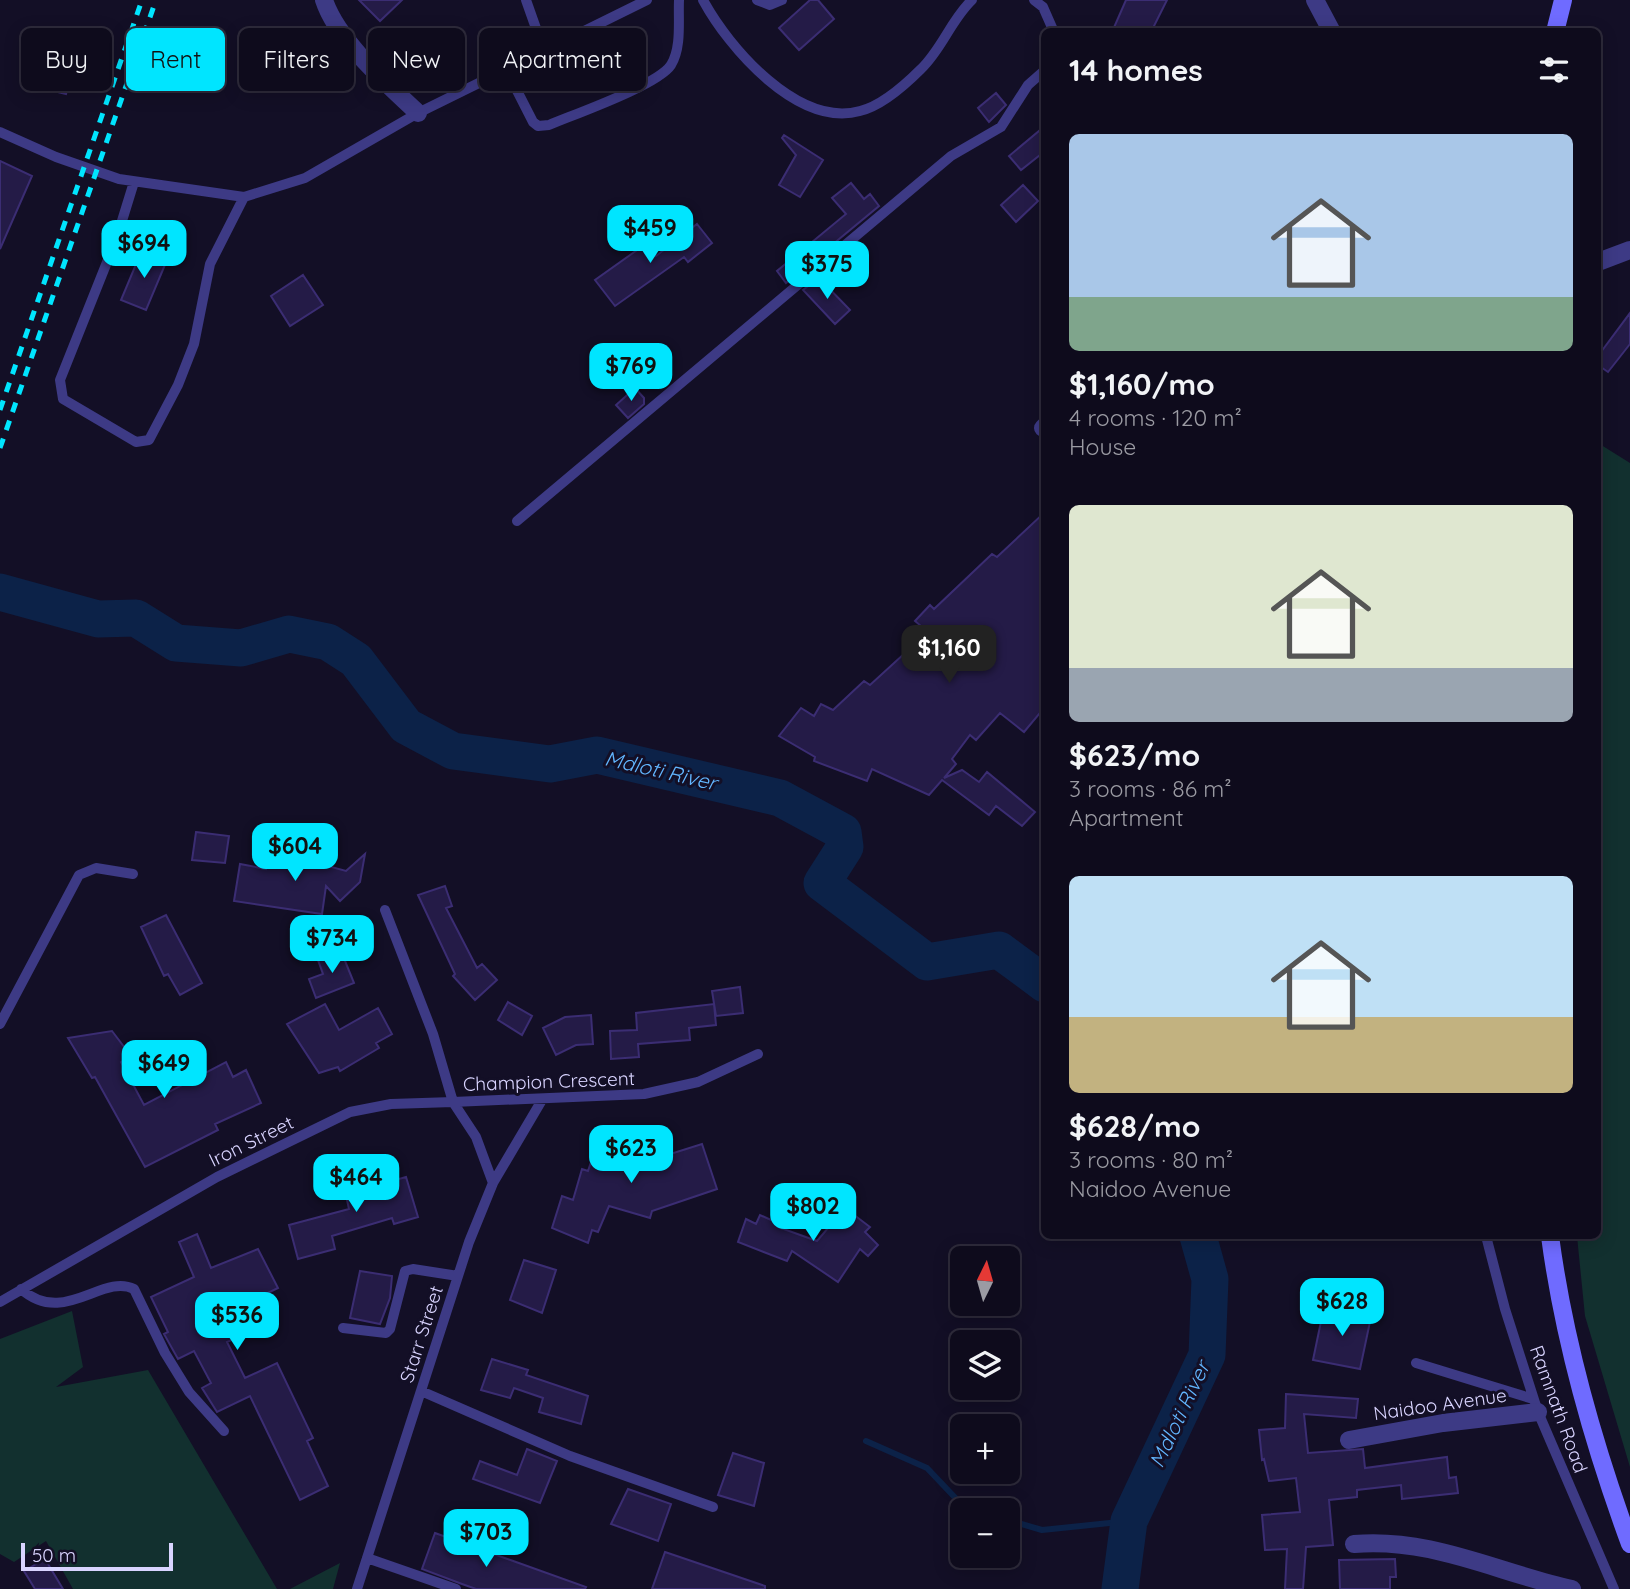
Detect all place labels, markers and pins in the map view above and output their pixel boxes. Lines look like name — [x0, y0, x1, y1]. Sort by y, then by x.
pin: $459 — [609, 205, 691, 265]
pin: $694 — [103, 220, 185, 280]
pin: $375 — [786, 242, 868, 301]
pin: $769 — [590, 344, 672, 403]
pin: $1,160 — [892, 626, 1006, 685]
pin: $604 — [254, 824, 336, 883]
pin: $734 — [291, 916, 373, 975]
pin: $649 — [123, 1040, 205, 1100]
pin: $623 — [590, 1126, 672, 1185]
pin: $464 — [315, 1154, 397, 1214]
pin: $802 — [772, 1184, 854, 1243]
pin: $628 — [1301, 1278, 1383, 1338]
pin: $536 — [196, 1292, 278, 1352]
pin: $703 — [445, 1510, 527, 1569]

